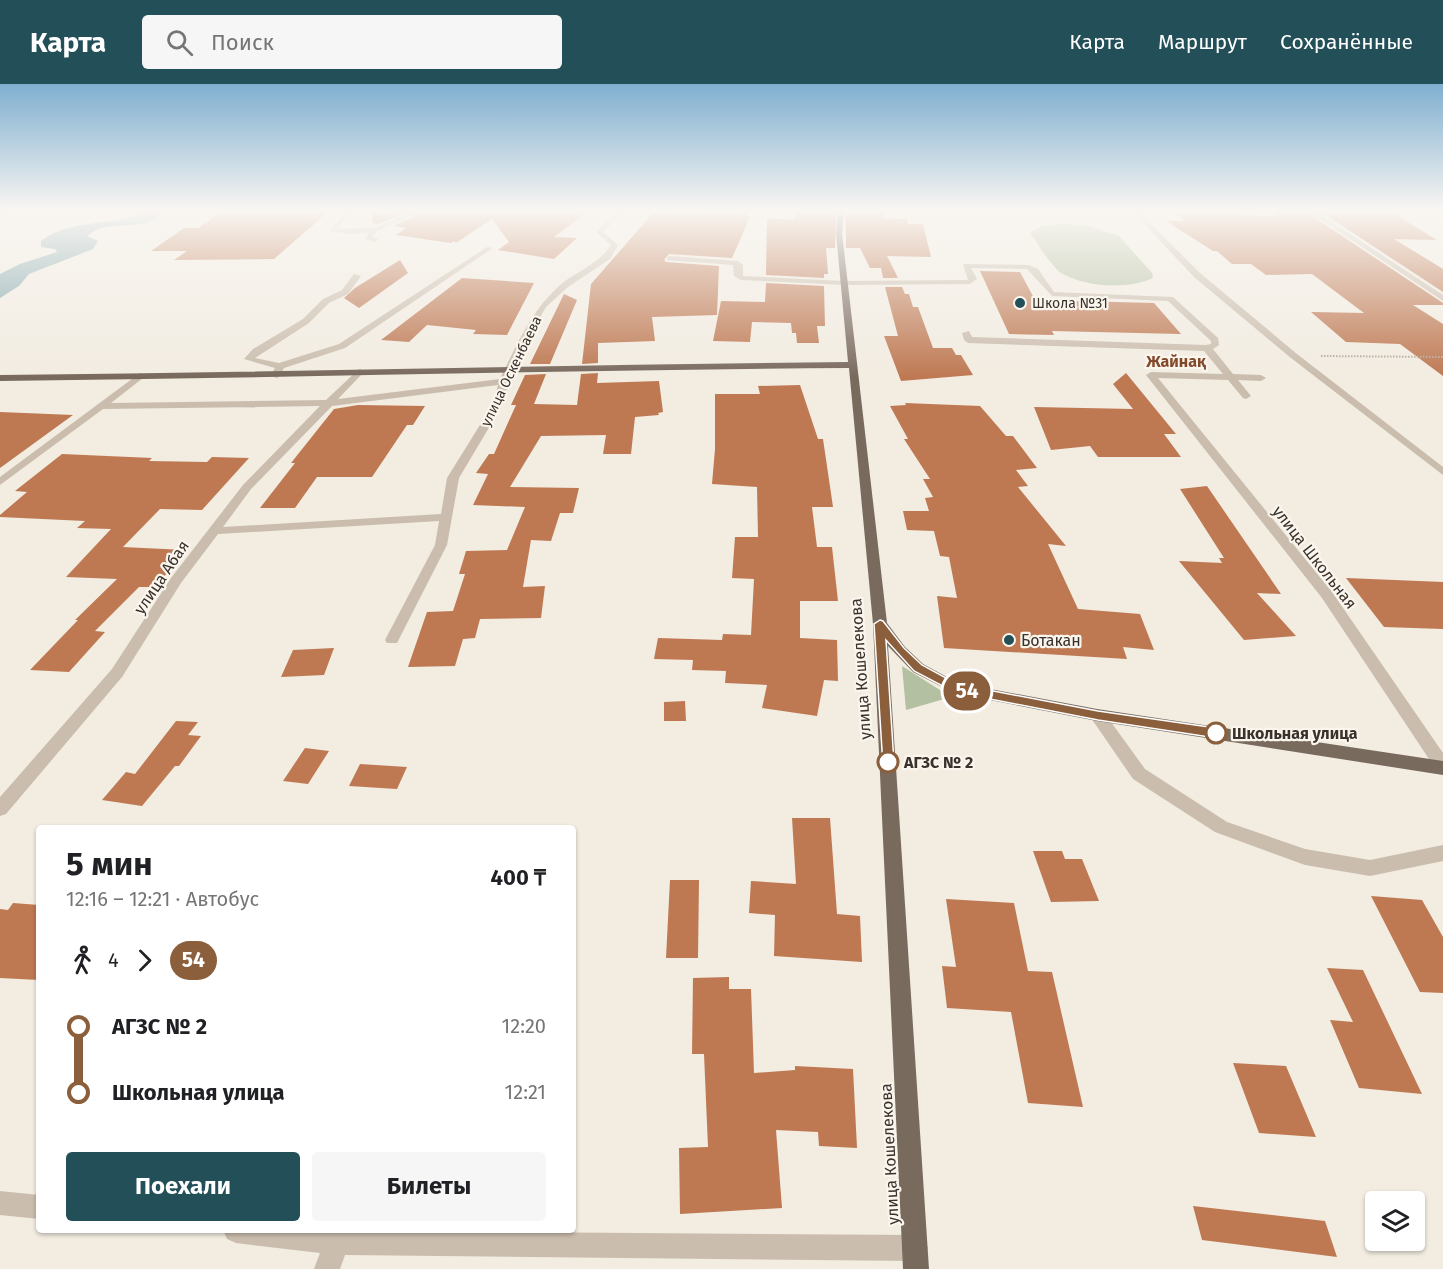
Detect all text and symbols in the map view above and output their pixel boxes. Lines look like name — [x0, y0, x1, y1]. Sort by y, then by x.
search box — [142, 15, 562, 69]
text: Карта — [30, 26, 106, 59]
icon: search — [163, 26, 196, 59]
text: Поиск — [211, 29, 274, 56]
text: Карта — [1069, 29, 1125, 55]
text: Маршрут — [1158, 29, 1247, 55]
text: Сохранённые — [1280, 29, 1413, 55]
place label: Школа №31 — [1032, 295, 1108, 312]
marker: Школа №31 — [1013, 296, 1027, 310]
street label: улица Оскенбаева — [477, 313, 546, 429]
district label: Жайнақ — [1145, 352, 1206, 371]
street label: улица Школьная — [1269, 502, 1361, 613]
street label: улица Абая — [130, 537, 193, 618]
street label: улица Кошелекова — [846, 598, 875, 740]
place label: Ботакан — [1021, 631, 1081, 650]
marker: Ботакан — [1002, 633, 1016, 647]
line badge: 54 — [940, 672, 994, 710]
text: 54 — [955, 678, 979, 704]
marker: Школьная улица — [1205, 722, 1227, 744]
place label: Школьная улица — [1232, 724, 1358, 743]
marker: АГЗС № 2 — [877, 751, 899, 773]
place label: АГЗС № 2 — [903, 753, 973, 772]
text: 5 мин — [66, 844, 153, 884]
text: 400 ₸ — [491, 864, 546, 891]
text: 12:16 – 12:21 · Автобус — [66, 887, 259, 911]
icon: walk — [66, 944, 99, 977]
icon: forward — [128, 944, 161, 977]
text: 54 — [182, 947, 205, 973]
text: 4 — [108, 948, 119, 972]
text: АГЗС № 2 — [112, 1013, 207, 1040]
text: 12:20 — [502, 1014, 546, 1038]
text: Школьная улица — [112, 1079, 285, 1106]
text: 12:21 — [505, 1080, 546, 1104]
street label: улица Кошелекова — [876, 1083, 903, 1225]
button: Поехали — [66, 1152, 300, 1221]
button: Билеты — [312, 1152, 546, 1221]
map controls — [1365, 1191, 1425, 1251]
button: layers — [1365, 1191, 1425, 1251]

